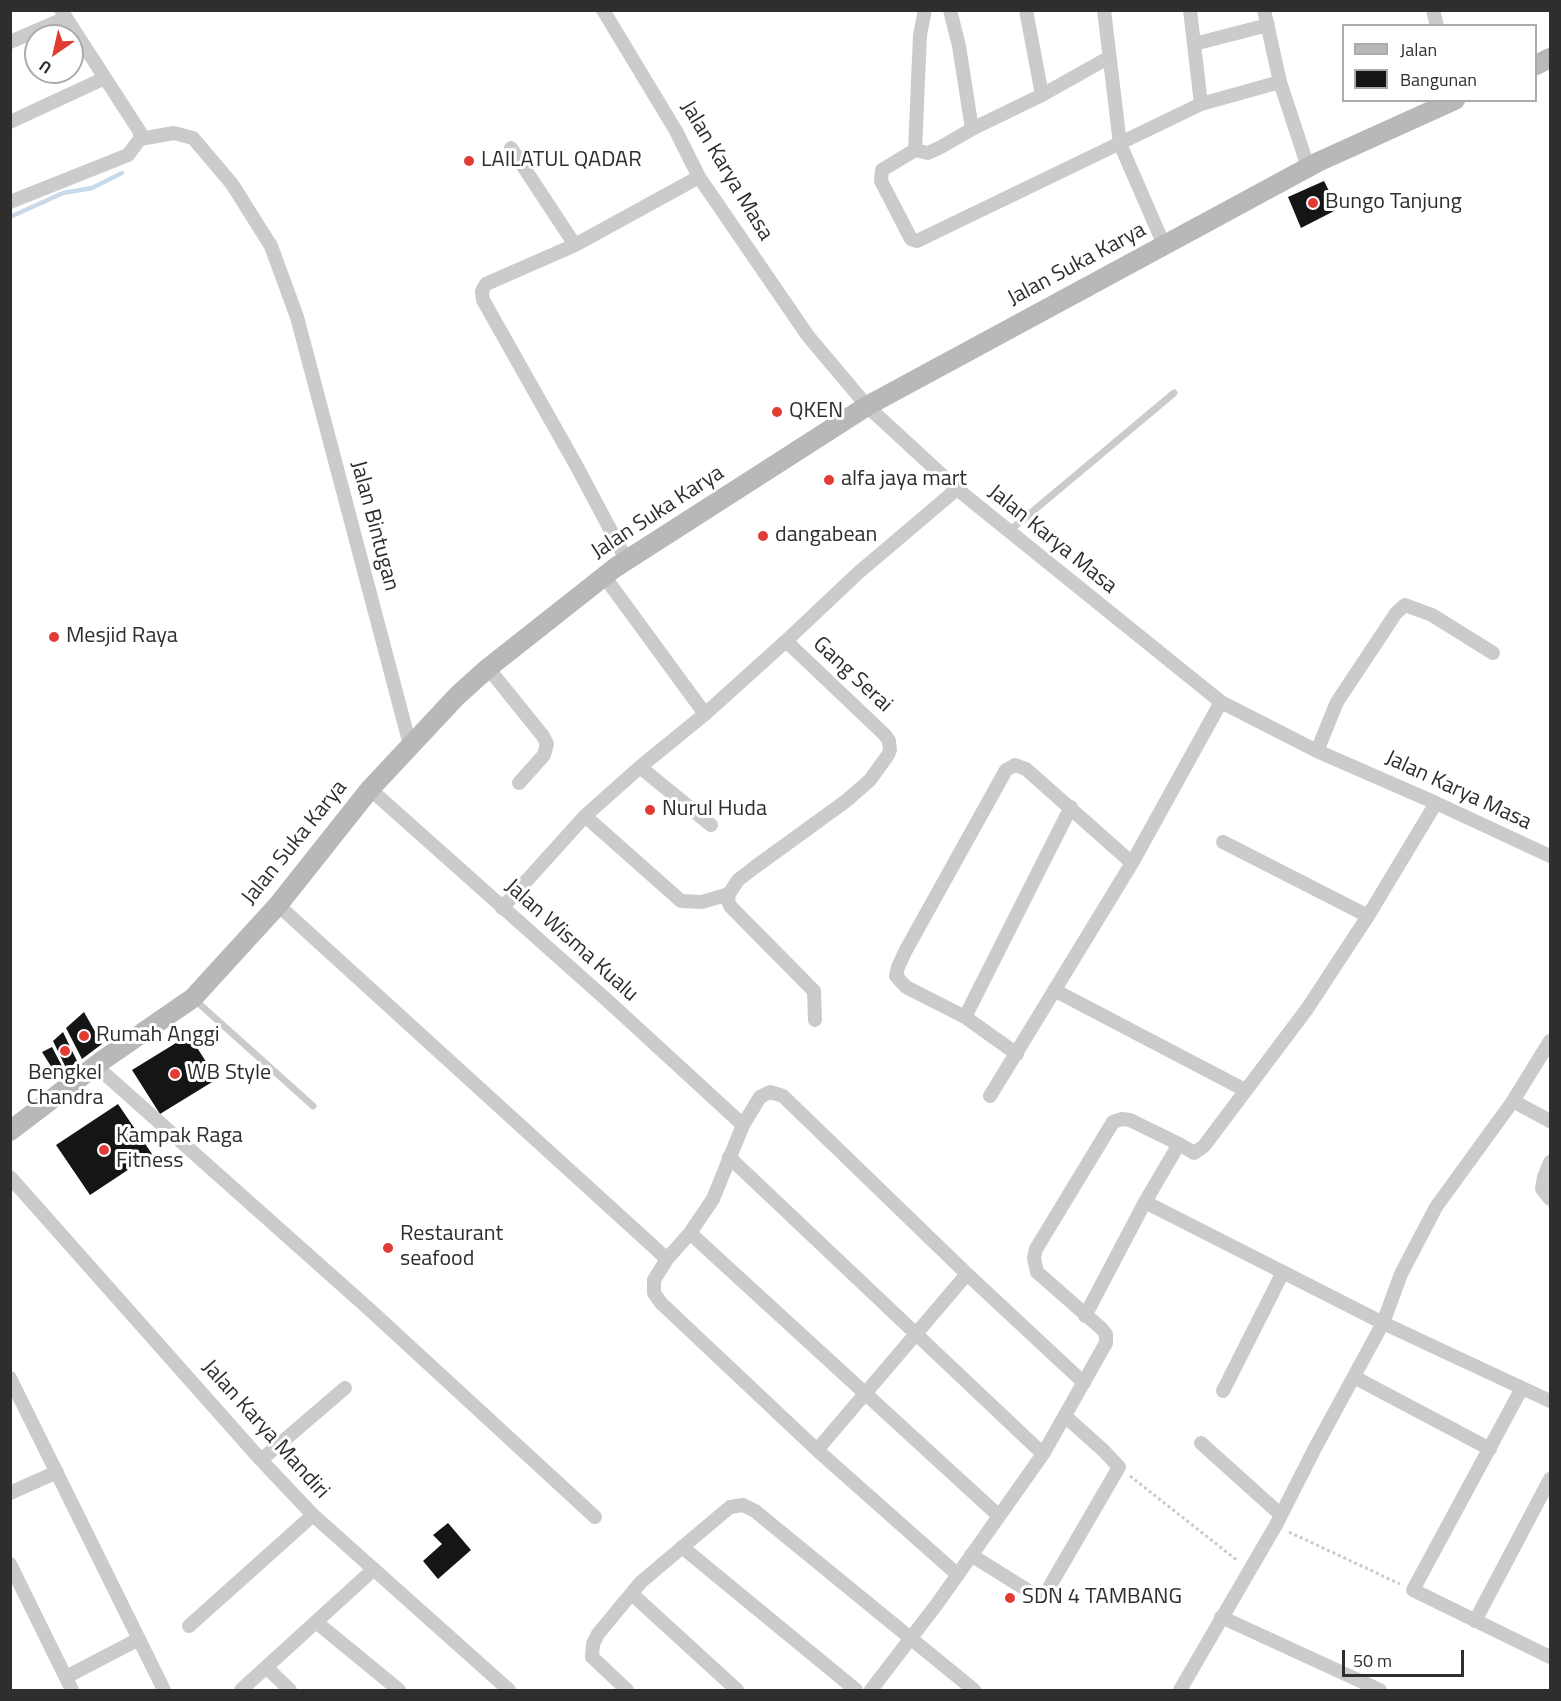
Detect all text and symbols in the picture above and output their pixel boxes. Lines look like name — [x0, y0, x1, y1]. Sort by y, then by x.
north arrow — [24, 24, 84, 84]
legend — [1342, 24, 1537, 102]
text: Jalan — [1400, 36, 1437, 63]
text: U — [34, 54, 56, 80]
text: Bangunan — [1400, 66, 1477, 93]
street label: Jalan Karya Masa — [674, 96, 778, 246]
place label: LAILATUL QADAR — [481, 148, 642, 174]
marker: LAILATUL QADAR — [462, 154, 476, 168]
place label: Bungo Tanjung — [1325, 190, 1462, 216]
marker: Bungo Tanjung — [1306, 196, 1320, 210]
street label: Jalan Suka Karya — [1003, 218, 1151, 312]
place label: QKEN — [789, 399, 843, 425]
marker: QKEN — [770, 405, 784, 419]
street label: Jalan Bintugan — [344, 458, 404, 594]
street label: Jalan Suka Karya — [587, 460, 729, 566]
place label: alfa jaya mart — [841, 467, 967, 493]
marker: alfa jaya mart — [822, 473, 836, 487]
street label: Jalan Karya Masa — [982, 480, 1122, 600]
place label: dangabean — [775, 523, 877, 549]
marker: dangabean — [756, 529, 770, 543]
place label: Mesjid Raya — [66, 624, 178, 650]
marker: Mesjid Raya — [47, 630, 61, 644]
street label: Gang Serai — [807, 632, 897, 718]
street label: Jalan Karya Masa — [1381, 746, 1535, 836]
street label: Jalan Suka Karya — [237, 775, 353, 911]
place label: Nurul Huda — [662, 797, 767, 823]
marker: Nurul Huda — [643, 803, 657, 817]
street label: Jalan Wisma Kualu — [499, 874, 643, 1008]
place label: Rumah Anggi — [96, 1023, 220, 1049]
marker: Rumah Anggi — [77, 1029, 91, 1043]
marker: Bengkel Chandra — [58, 1044, 72, 1058]
place label: Bengkel Chandra — [27, 1061, 103, 1112]
place label: WB Style — [187, 1061, 271, 1087]
marker: WB Style — [168, 1067, 182, 1081]
place label: Kampak Raga Fitness — [116, 1124, 243, 1176]
marker: Kampak Raga Fitness — [97, 1143, 111, 1157]
place label: Restaurant seafood — [400, 1222, 503, 1274]
marker: Restaurant seafood — [381, 1241, 395, 1255]
street label: Jalan Karya Mandiri — [196, 1355, 334, 1505]
place label: SDN 4 TAMBANG — [1022, 1585, 1182, 1611]
marker: SDN 4 TAMBANG — [1003, 1591, 1017, 1605]
scale bar — [1345, 1638, 1466, 1676]
text: 50 m — [1353, 1647, 1392, 1674]

